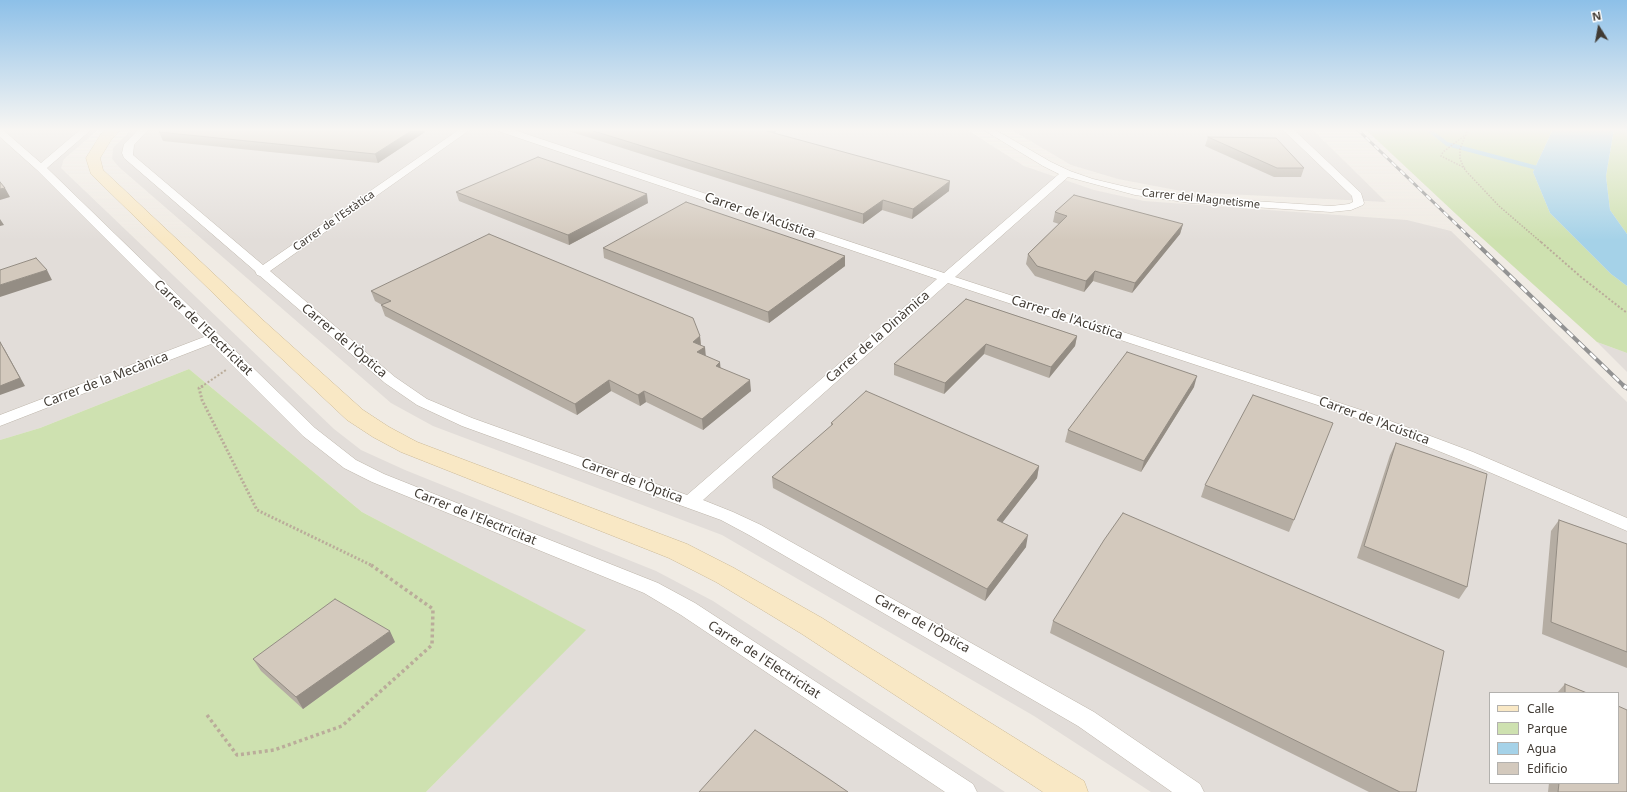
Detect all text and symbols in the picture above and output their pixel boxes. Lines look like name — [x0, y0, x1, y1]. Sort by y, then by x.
north arrow — [1579, 8, 1619, 48]
text: N — [1591, 8, 1602, 24]
street label: Carrer del Magnetisme — [1141, 186, 1261, 212]
street label: Carrer de l'Estàtica — [291, 188, 377, 254]
street label: Carrer de l'Acústica — [702, 190, 818, 242]
street label: Carrer de l'Electricitat — [151, 277, 255, 379]
street label: Carrer de la Dinàmica — [823, 288, 933, 386]
street label: Carrer de l'Acústica — [1009, 293, 1125, 343]
street label: Carrer de l'Òptica — [298, 301, 390, 381]
street label: Carrer de la Mecànica — [41, 349, 171, 411]
street label: Carrer de l'Acústica — [1317, 394, 1431, 448]
street label: Carrer de l'Òptica — [579, 455, 685, 507]
street label: Carrer de l'Electricitat — [411, 485, 539, 549]
street label: Carrer de l'Òptica — [872, 591, 972, 657]
street label: Carrer de l'Electricitat — [705, 618, 823, 702]
legend — [1489, 692, 1619, 784]
text: Calle — [1527, 700, 1554, 717]
text: Parque — [1527, 720, 1567, 737]
text: Agua — [1527, 740, 1556, 757]
text: Edificio — [1527, 760, 1568, 777]

